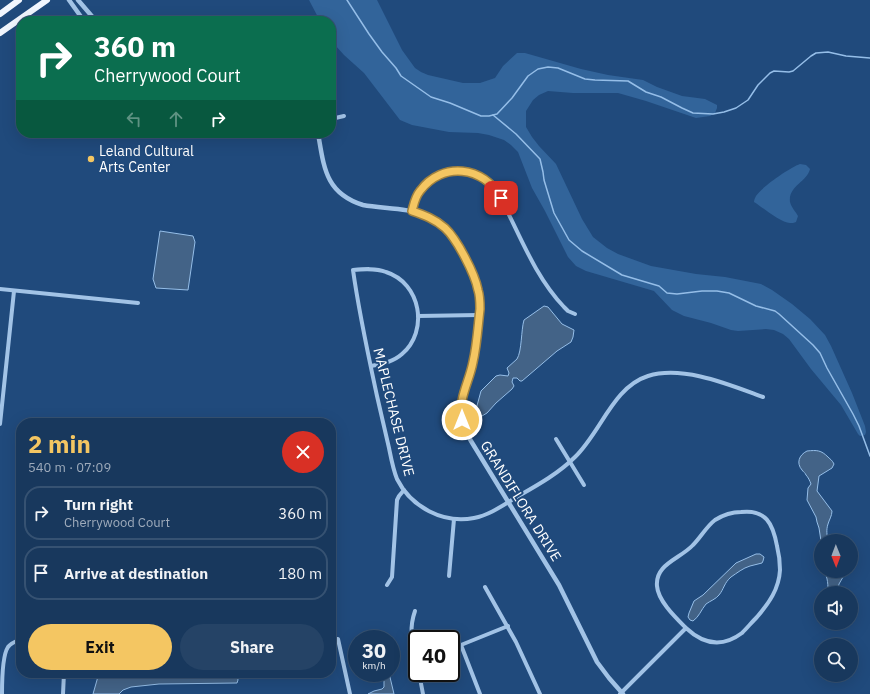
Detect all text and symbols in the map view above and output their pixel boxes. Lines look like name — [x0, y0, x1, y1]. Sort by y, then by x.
text: 360 m — [94, 28, 176, 65]
icon: right — [28, 32, 80, 84]
text: Cherrywood Court — [94, 64, 241, 87]
icon: left — [123, 108, 145, 130]
icon: ahead — [165, 108, 187, 130]
icon: right — [207, 108, 229, 130]
place label: Leland Cultural Arts Center — [99, 142, 194, 176]
marker: Leland Cultural Arts Center — [86, 154, 96, 164]
pin — [484, 181, 518, 215]
icon: arrive — [490, 187, 512, 209]
street label: MAPLECHASE DRIVE — [369, 346, 419, 478]
position arrow — [441, 399, 483, 441]
text: 2 min — [28, 428, 91, 460]
button: close — [282, 431, 324, 473]
street label: GRANDIFLORA DRIVE — [477, 437, 565, 565]
text: 540 m · 07:09 — [28, 459, 111, 476]
text: Turn right — [64, 495, 133, 514]
icon: right — [30, 502, 52, 524]
text: 360 m — [278, 504, 322, 523]
text: Cherrywood Court — [64, 514, 170, 531]
north arrow — [814, 534, 858, 578]
map controls — [814, 534, 858, 682]
icon: arrive — [30, 562, 52, 584]
text: Arrive at destination — [64, 564, 208, 583]
text: 180 m — [278, 564, 322, 583]
button: sound — [814, 586, 858, 630]
button: Exit — [28, 624, 172, 670]
button: Share — [180, 624, 324, 670]
speed limit sign: 40 — [408, 630, 460, 682]
text: 30 — [362, 637, 386, 664]
button: search — [814, 638, 858, 682]
text: km/h — [362, 659, 386, 672]

